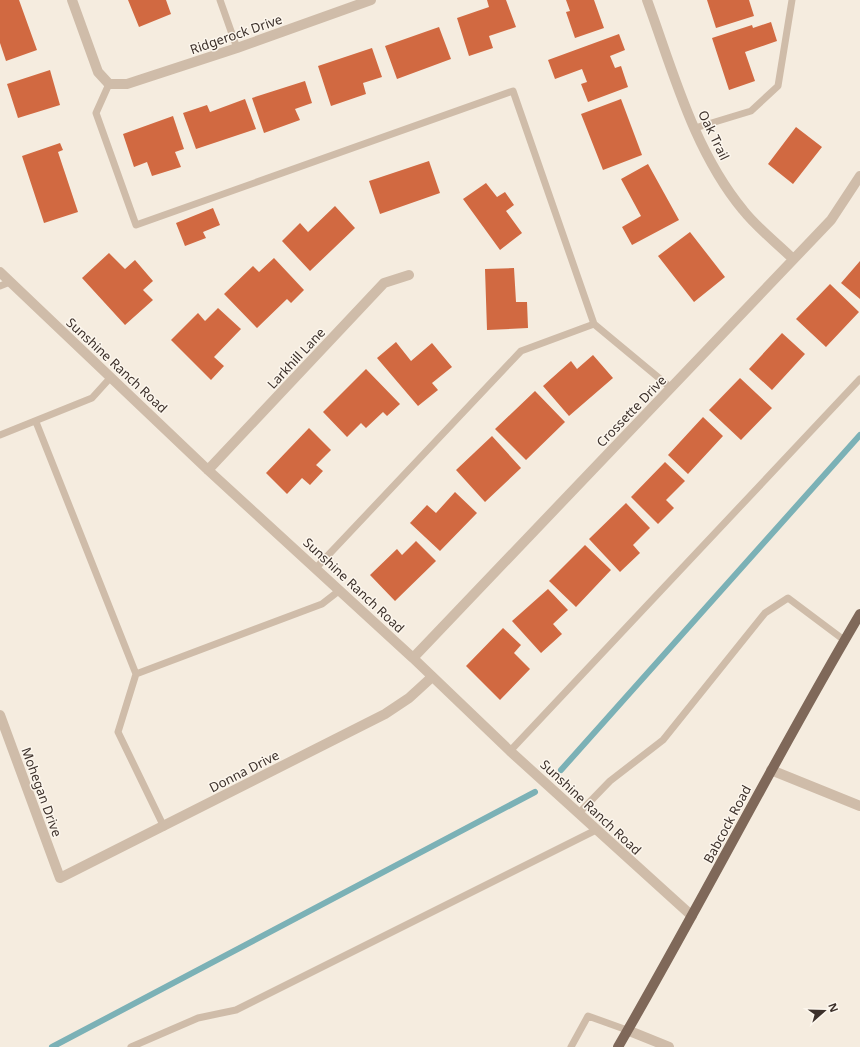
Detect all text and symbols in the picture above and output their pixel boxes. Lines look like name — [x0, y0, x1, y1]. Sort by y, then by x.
street label: Ridgerock Drive — [187, 10, 285, 58]
street label: Oak Trail — [694, 107, 734, 163]
street label: Sunshine Ranch Road — [63, 313, 171, 417]
street label: Larkhill Lane — [263, 324, 329, 392]
street label: Crossette Drive — [592, 371, 670, 451]
street label: Sunshine Ranch Road — [300, 533, 408, 637]
street label: Mohegan Drive — [17, 745, 67, 839]
street label: Donna Drive — [206, 746, 282, 796]
street label: Sunshine Ranch Road — [537, 755, 645, 859]
street label: Babcock Road — [699, 782, 755, 866]
north arrow — [804, 991, 844, 1031]
text: N — [825, 1001, 842, 1014]

